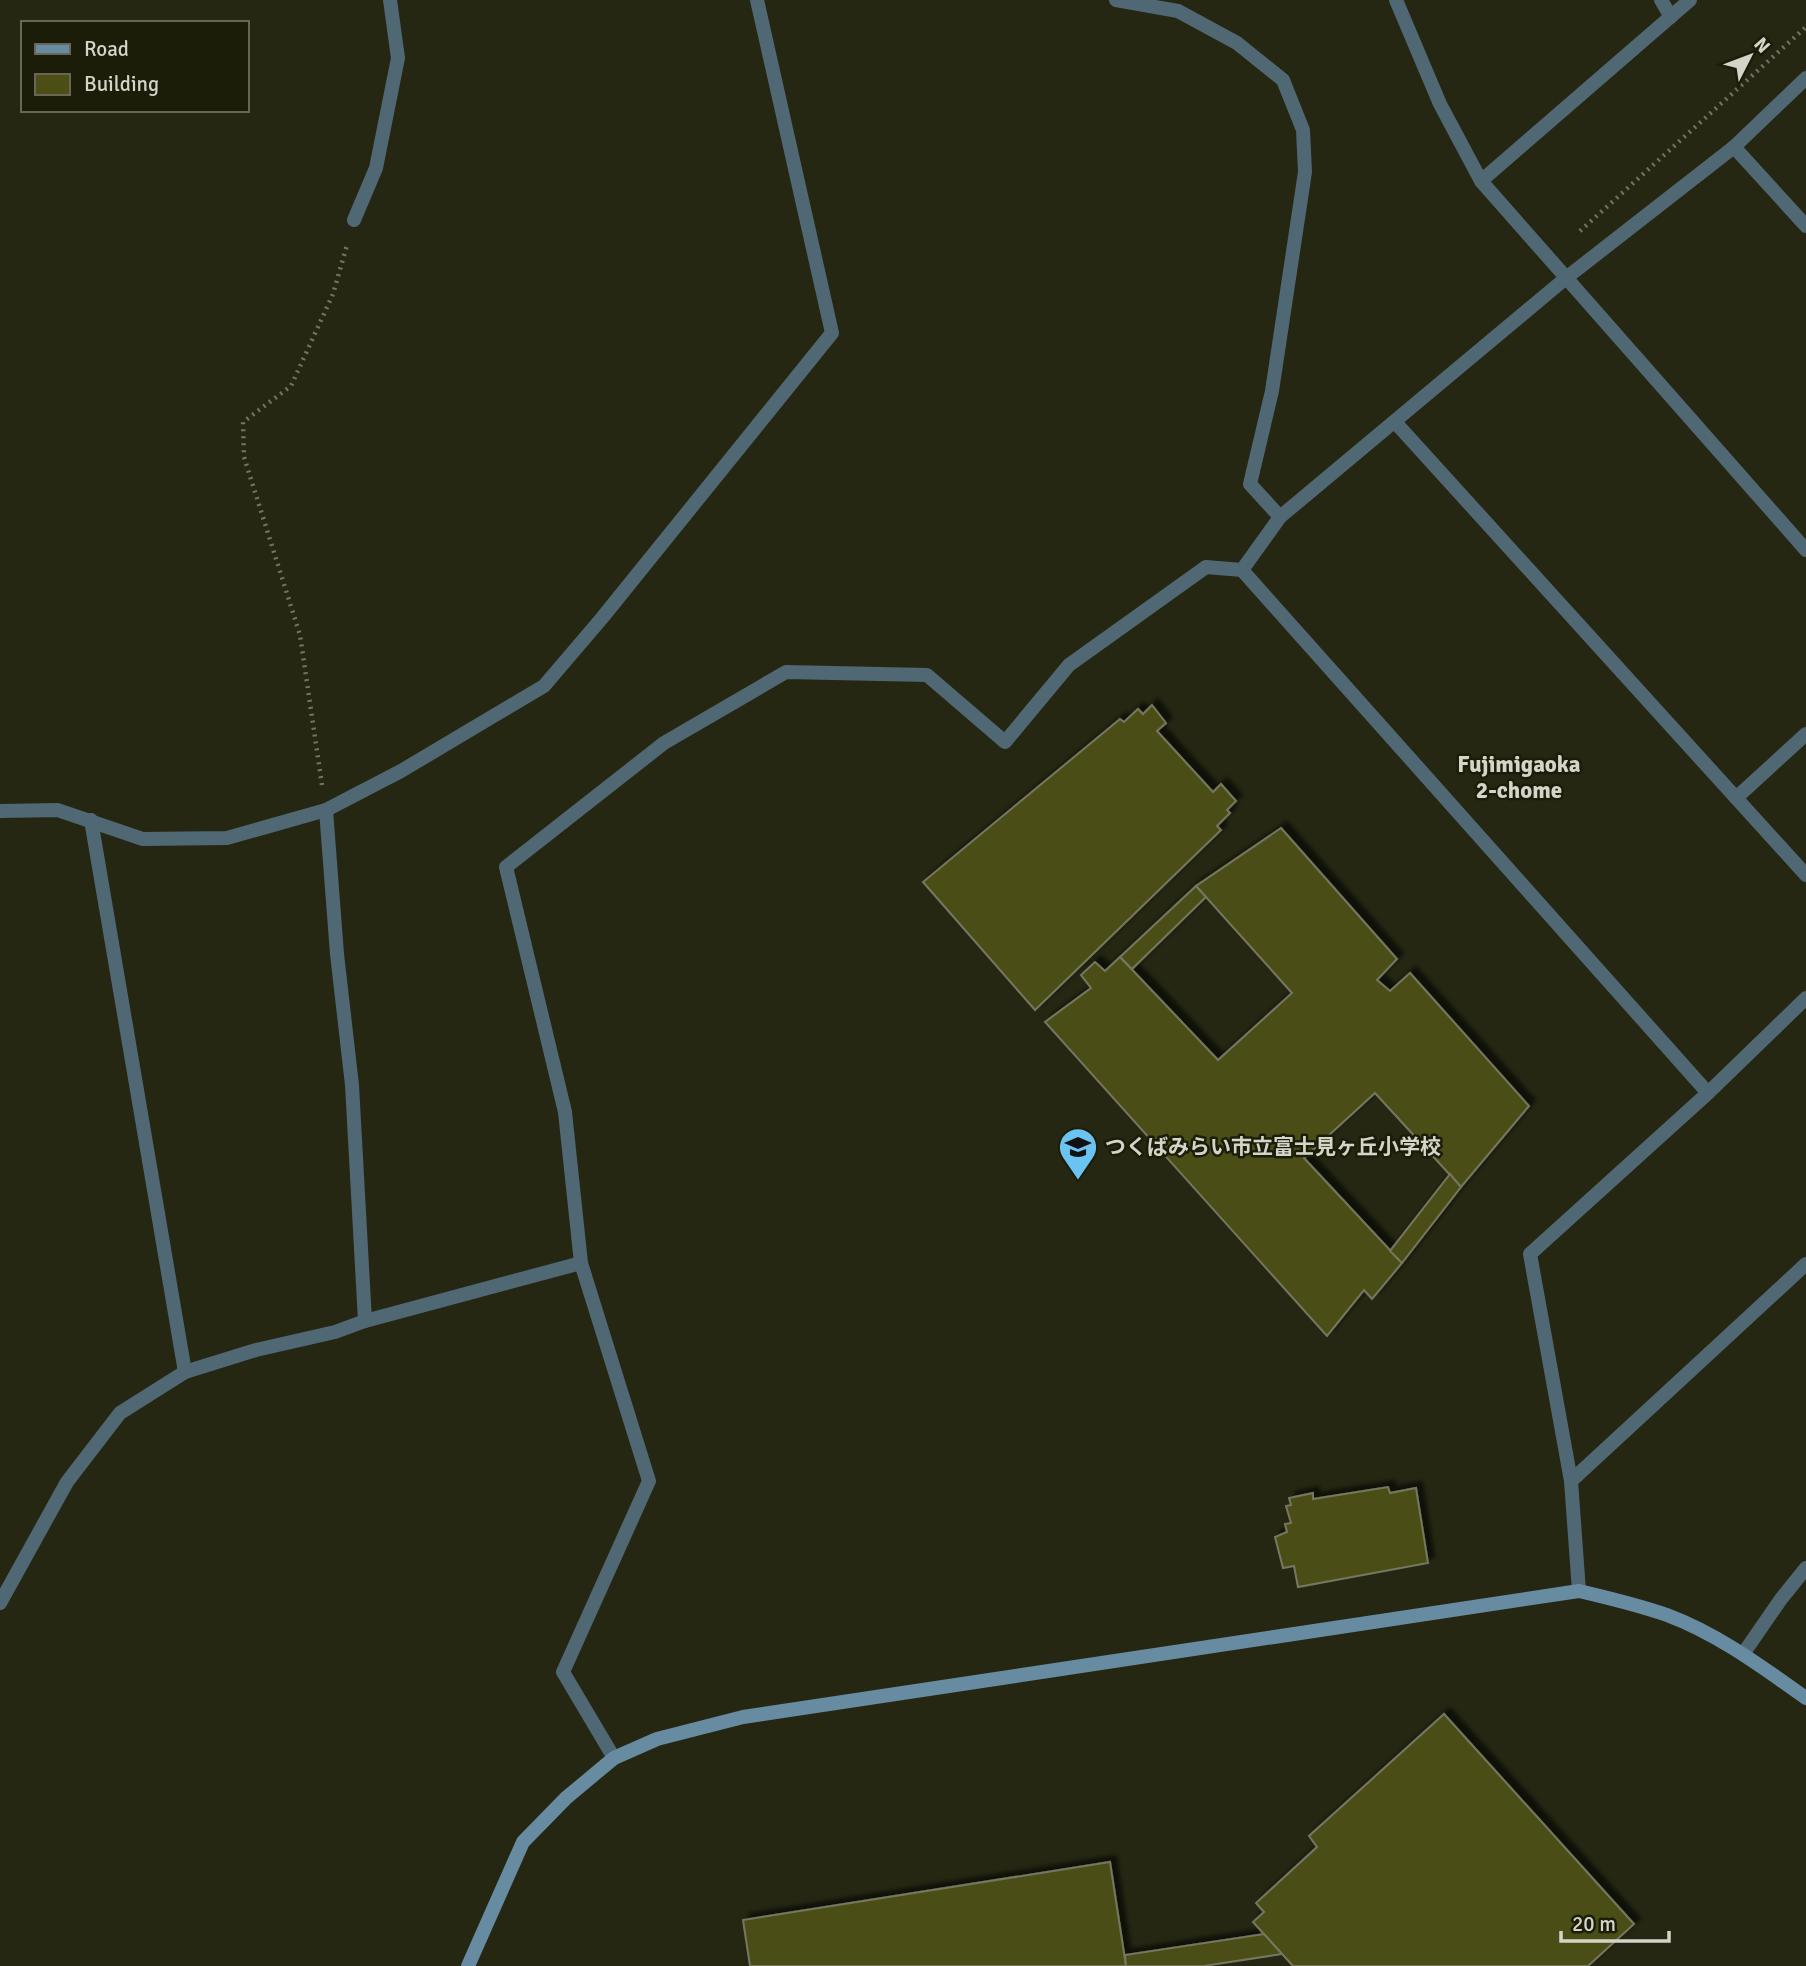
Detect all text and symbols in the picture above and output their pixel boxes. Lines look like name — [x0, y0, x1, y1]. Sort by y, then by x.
legend — [21, 21, 248, 112]
north arrow — [1715, 21, 1785, 91]
text: N — [1749, 32, 1775, 58]
text: Road — [84, 36, 129, 62]
text: Building — [84, 71, 159, 97]
district label: Fujimigaoka 2-chome — [1457, 750, 1581, 805]
school or university icon: つくばみらい市立富士見ヶ丘小学校 — [1057, 1126, 1099, 1181]
place label: つくばみらい市立富士見ヶ丘小学校 — [1105, 1134, 1441, 1160]
scale bar — [1561, 1899, 1670, 1943]
text: 20 m — [1572, 1911, 1616, 1937]

